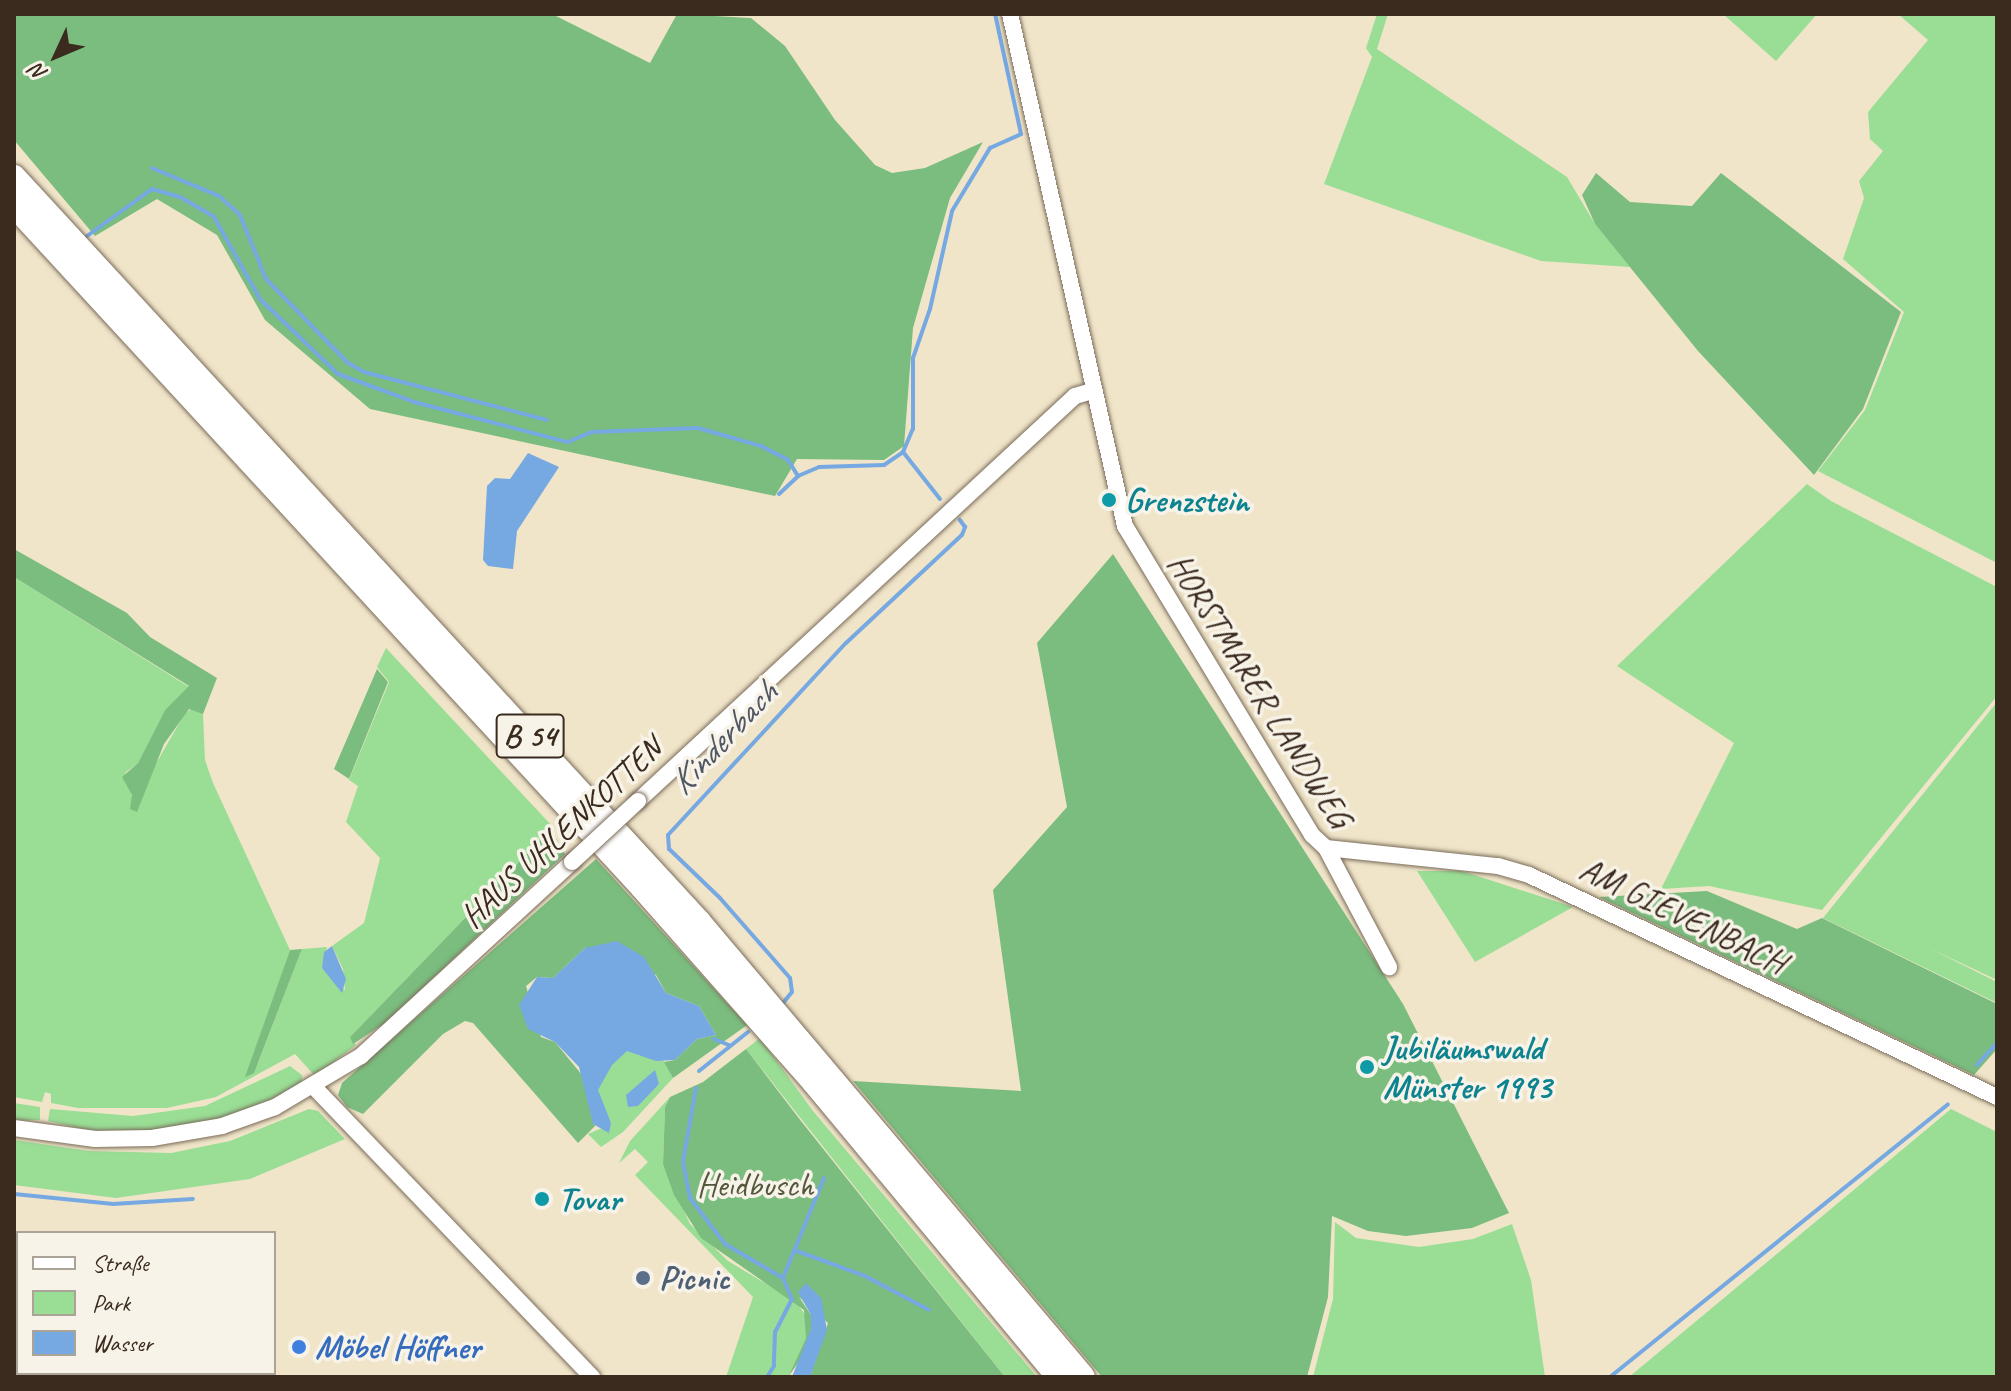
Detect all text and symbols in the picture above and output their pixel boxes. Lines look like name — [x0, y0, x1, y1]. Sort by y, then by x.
north arrow — [16, 16, 96, 96]
text: N — [24, 58, 54, 87]
place label: Grenzstein — [1125, 480, 1248, 520]
marker: Grenzstein — [1100, 491, 1118, 509]
street label: HORSTMARER LANDWEG — [1159, 545, 1361, 835]
water label: Kinderbach — [660, 672, 786, 804]
road number: B 54 — [494, 708, 566, 764]
street label: HAUS UHLENKOTTEN — [451, 727, 671, 937]
street label: AM GIEVENBACH — [1575, 848, 1791, 982]
place label: Jubiläumswald Münster 1993 — [1383, 1027, 1551, 1106]
marker: Jubiläumswald Münster 1993 — [1358, 1058, 1376, 1076]
park label: Heidbusch — [697, 1165, 813, 1205]
place label: Tovar — [558, 1179, 620, 1219]
marker: Tovar — [533, 1190, 551, 1208]
legend — [16, 1231, 276, 1375]
text: Straße — [92, 1248, 149, 1278]
place label: Picnic — [659, 1258, 730, 1298]
marker: Picnic — [634, 1269, 652, 1287]
text: Park — [92, 1288, 130, 1318]
place label: Möbel Höffner — [315, 1327, 480, 1367]
text: Wasser — [92, 1328, 153, 1358]
marker: Möbel Höffner — [290, 1338, 308, 1356]

